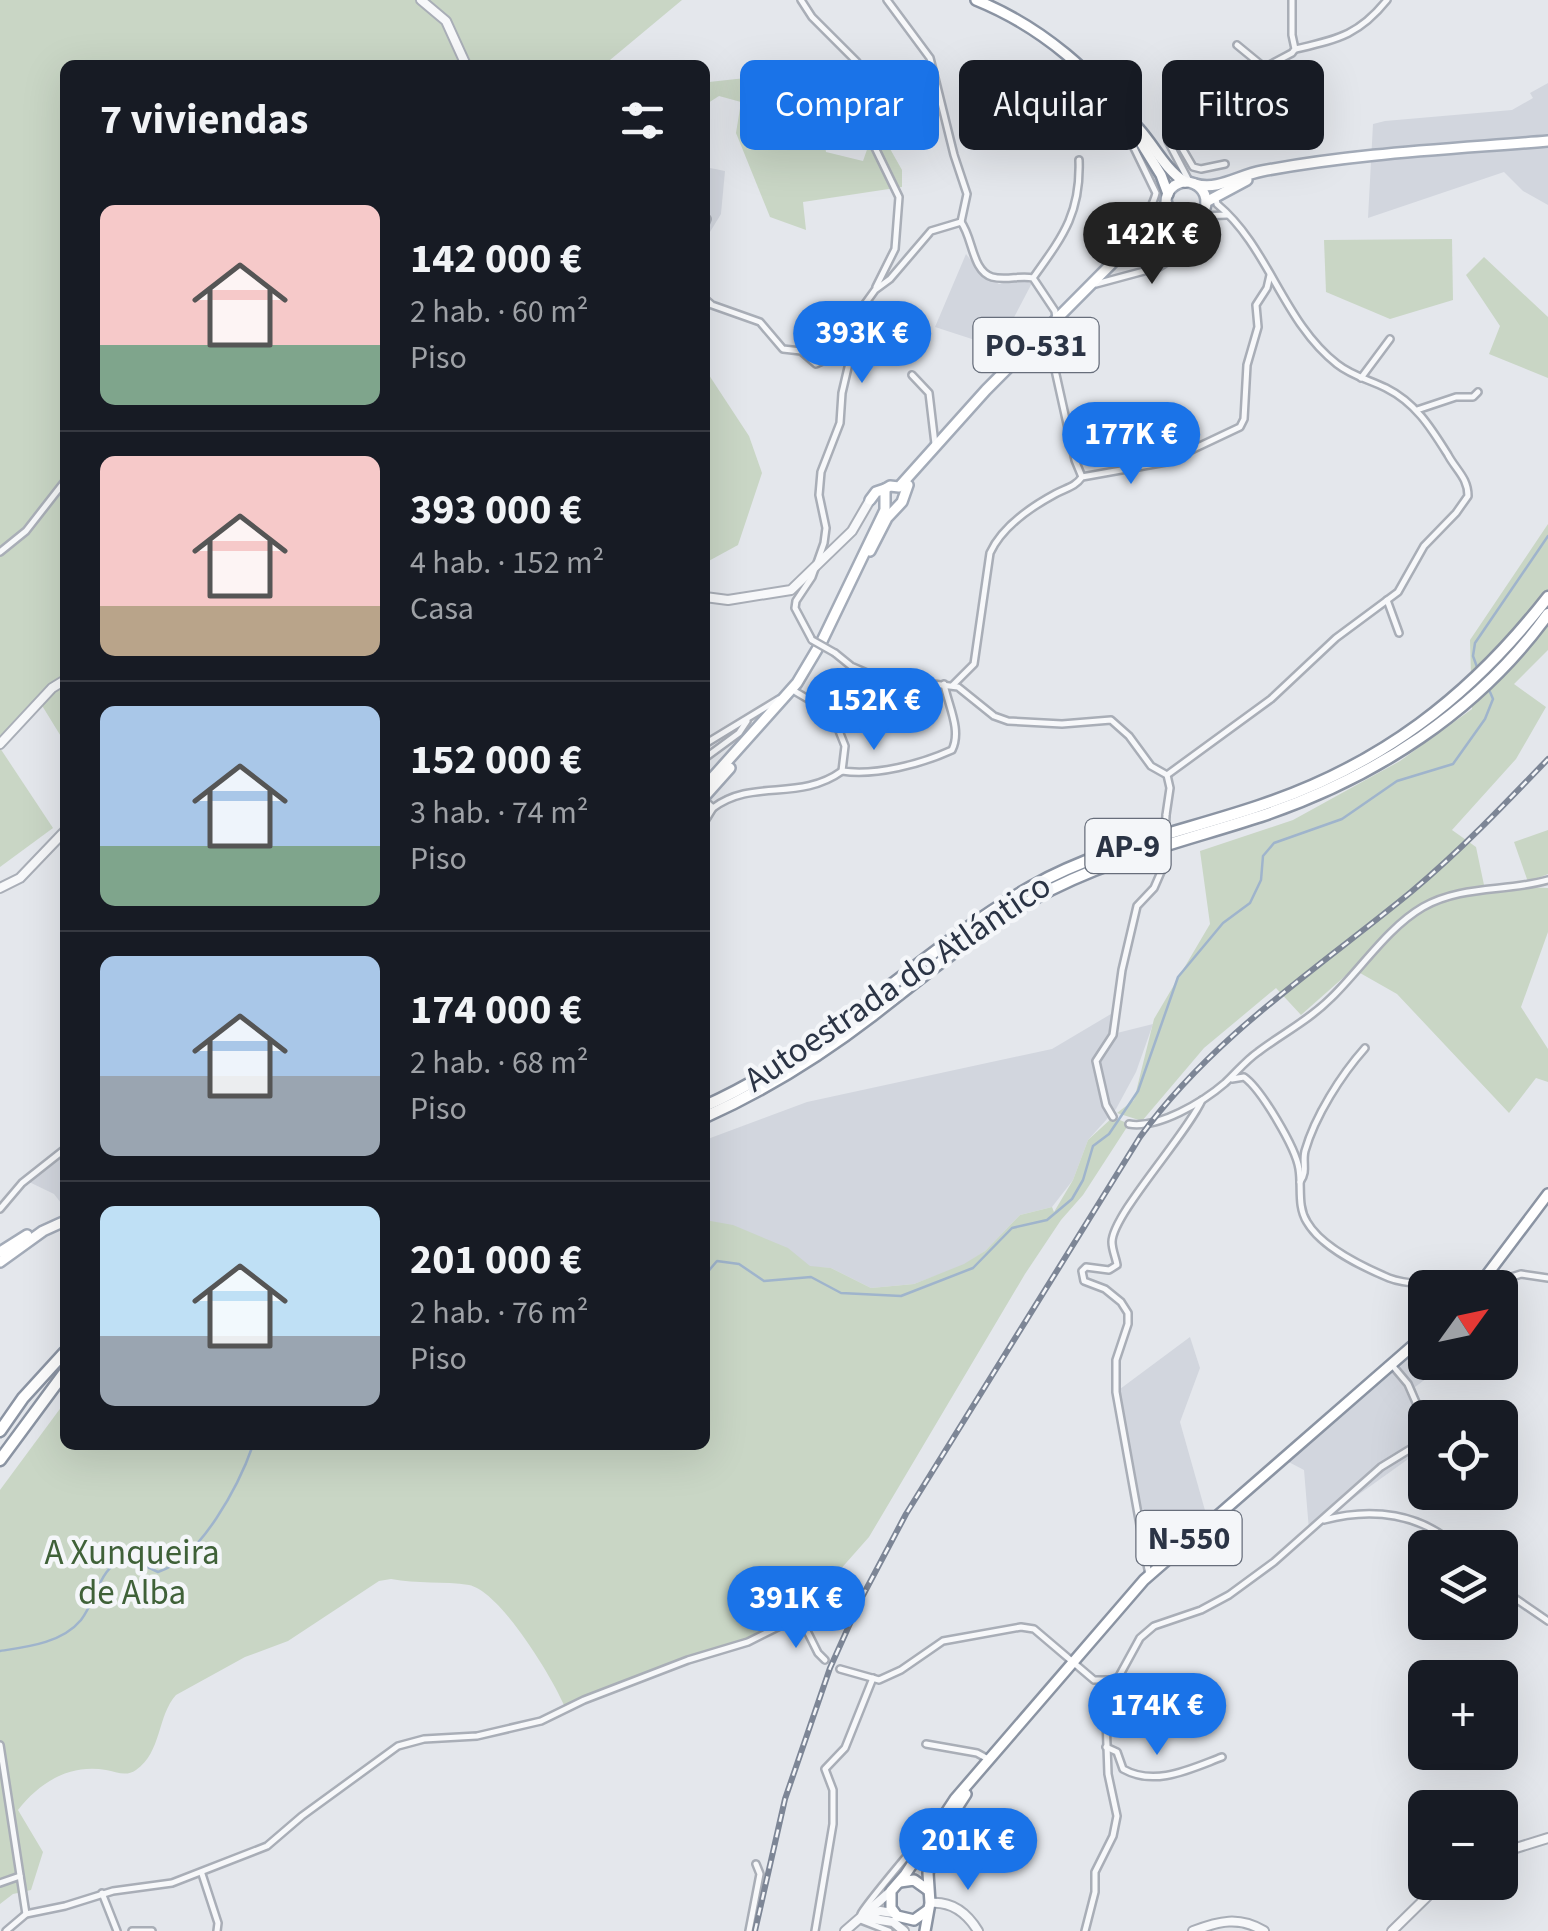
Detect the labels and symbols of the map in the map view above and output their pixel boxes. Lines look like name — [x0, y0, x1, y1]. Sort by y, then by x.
pin: 142K € — [1071, 202, 1233, 287]
pin: 393K € — [781, 301, 943, 386]
road number: PO-531 — [974, 318, 1098, 372]
pin: 177K € — [1050, 402, 1212, 487]
pin: 152K € — [793, 668, 955, 753]
road number: AP-9 — [1086, 819, 1170, 873]
street label: Autoestrada do Atlántico — [734, 861, 1061, 1104]
north arrow — [1408, 1270, 1518, 1380]
road number: N-550 — [1136, 1511, 1242, 1565]
park label: A Xunqueira de Alba — [44, 1528, 220, 1618]
pin: 391K € — [715, 1566, 877, 1651]
pin: 174K € — [1076, 1673, 1238, 1758]
pin: 201K € — [887, 1808, 1049, 1893]

